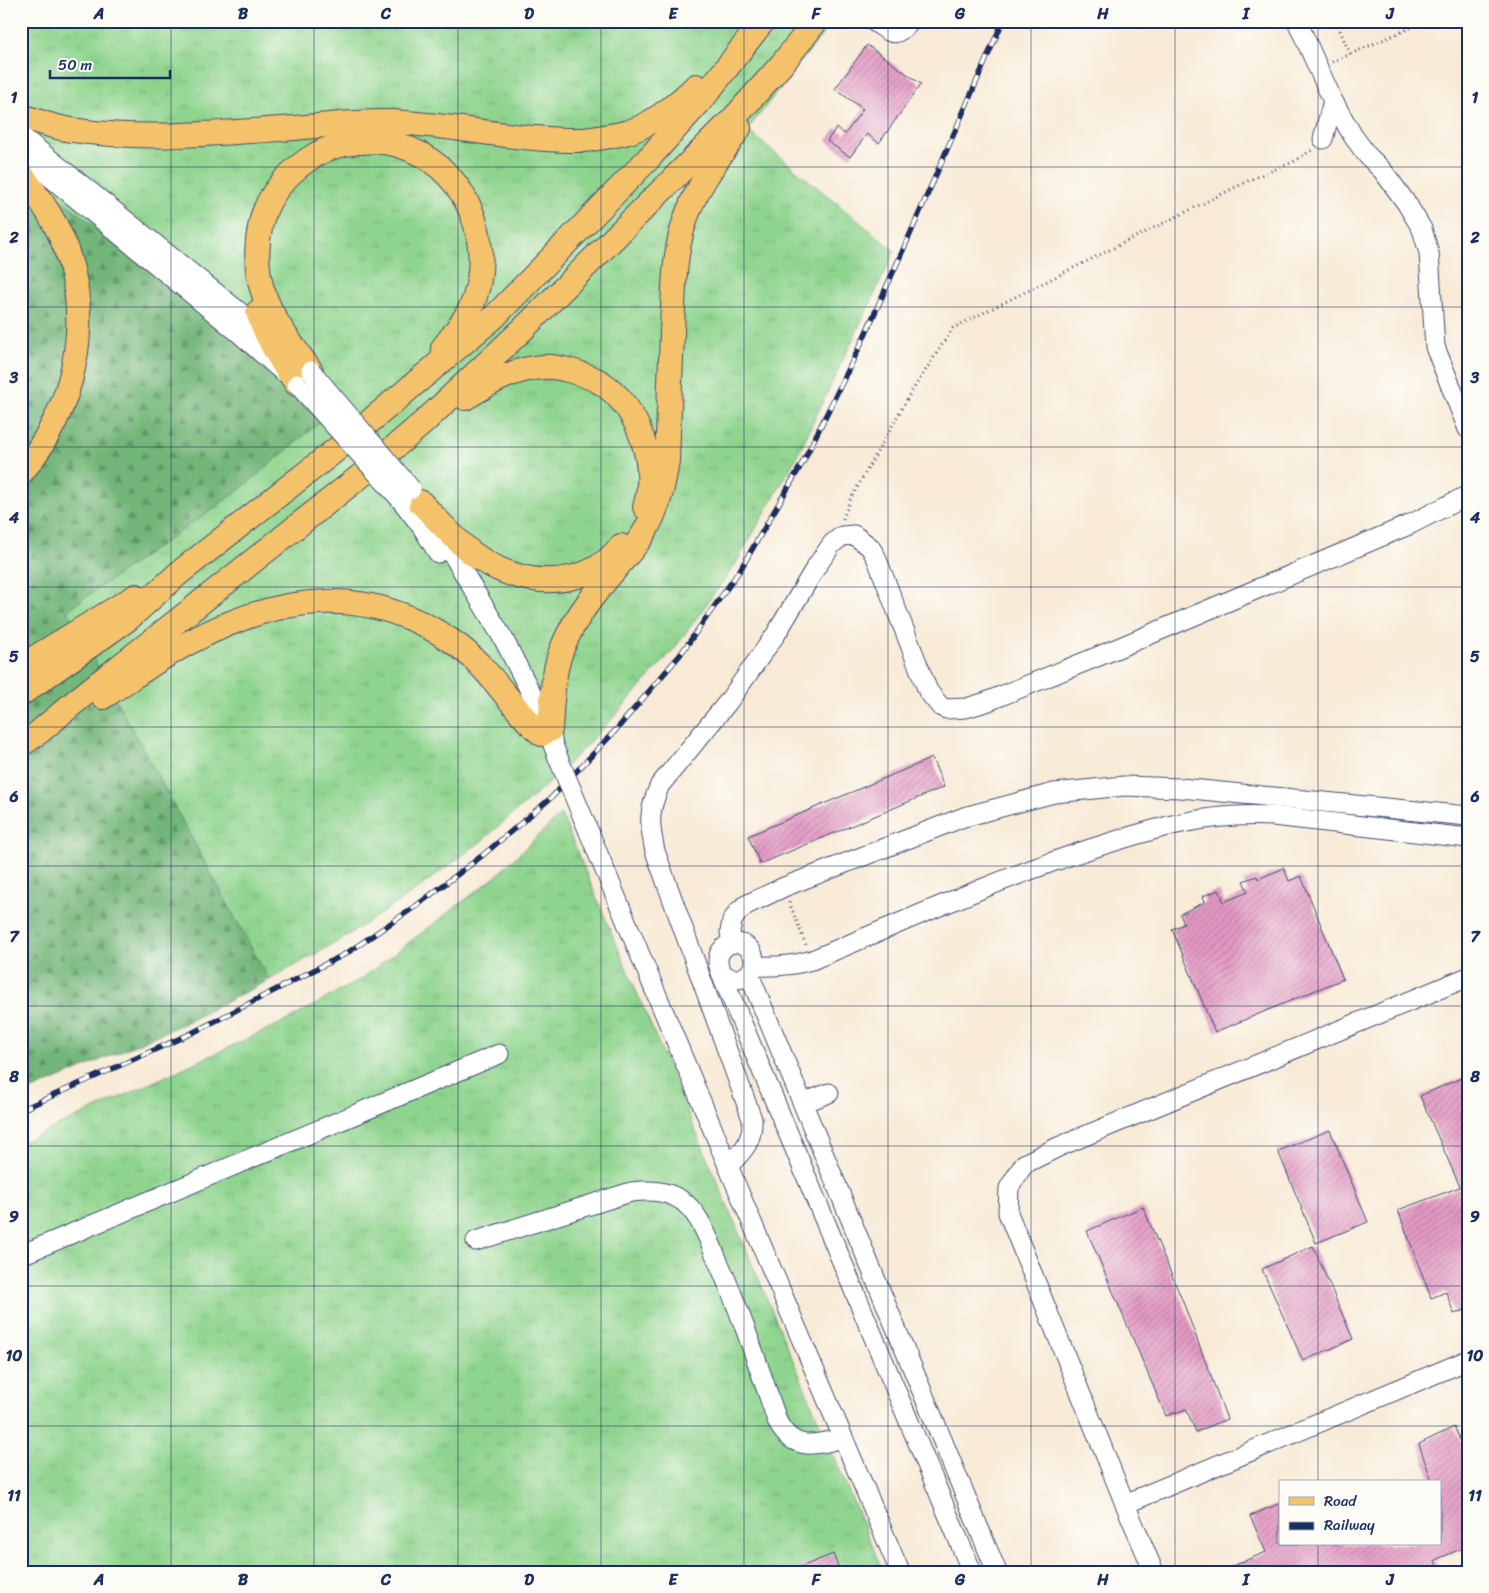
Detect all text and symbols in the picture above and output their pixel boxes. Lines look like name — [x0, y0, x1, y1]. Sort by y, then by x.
text: A — [93, 0, 104, 28]
text: B — [238, 0, 249, 28]
text: C — [380, 0, 392, 28]
text: D — [524, 0, 534, 28]
text: E — [669, 0, 679, 28]
text: F — [811, 0, 822, 28]
text: G — [954, 0, 966, 28]
text: H — [1096, 0, 1109, 28]
text: I — [1242, 0, 1251, 28]
text: J — [1385, 0, 1395, 28]
scale bar — [50, 48, 170, 80]
text: 50 m — [58, 52, 93, 78]
text: 1 — [11, 83, 18, 112]
text: 1 — [1472, 83, 1479, 112]
text: 2 — [8, 223, 19, 252]
text: 2 — [1469, 223, 1480, 252]
text: 3 — [9, 363, 19, 392]
text: 3 — [1470, 363, 1480, 392]
text: 4 — [8, 503, 19, 532]
text: 4 — [1469, 503, 1480, 532]
text: 5 — [9, 642, 19, 671]
text: 5 — [1470, 642, 1480, 671]
text: 6 — [8, 782, 19, 811]
text: 6 — [1469, 782, 1480, 811]
text: 7 — [9, 922, 20, 951]
text: 7 — [1470, 922, 1481, 951]
text: 8 — [8, 1062, 19, 1091]
text: 8 — [1469, 1062, 1480, 1091]
text: 9 — [9, 1202, 19, 1231]
text: 9 — [1470, 1202, 1480, 1231]
text: 10 — [6, 1341, 22, 1370]
text: 10 — [1467, 1341, 1483, 1370]
legend — [1279, 1480, 1442, 1546]
text: 11 — [7, 1481, 21, 1510]
text: 11 — [1468, 1481, 1482, 1510]
text: Road — [1324, 1488, 1357, 1514]
text: Railway — [1324, 1512, 1375, 1538]
text: A — [93, 1565, 104, 1593]
text: B — [238, 1565, 249, 1593]
text: C — [380, 1565, 392, 1593]
text: D — [524, 1565, 534, 1593]
text: E — [669, 1565, 679, 1593]
text: F — [811, 1565, 822, 1593]
text: G — [954, 1565, 966, 1593]
text: H — [1096, 1565, 1109, 1593]
text: I — [1242, 1565, 1251, 1593]
text: J — [1385, 1565, 1395, 1593]

